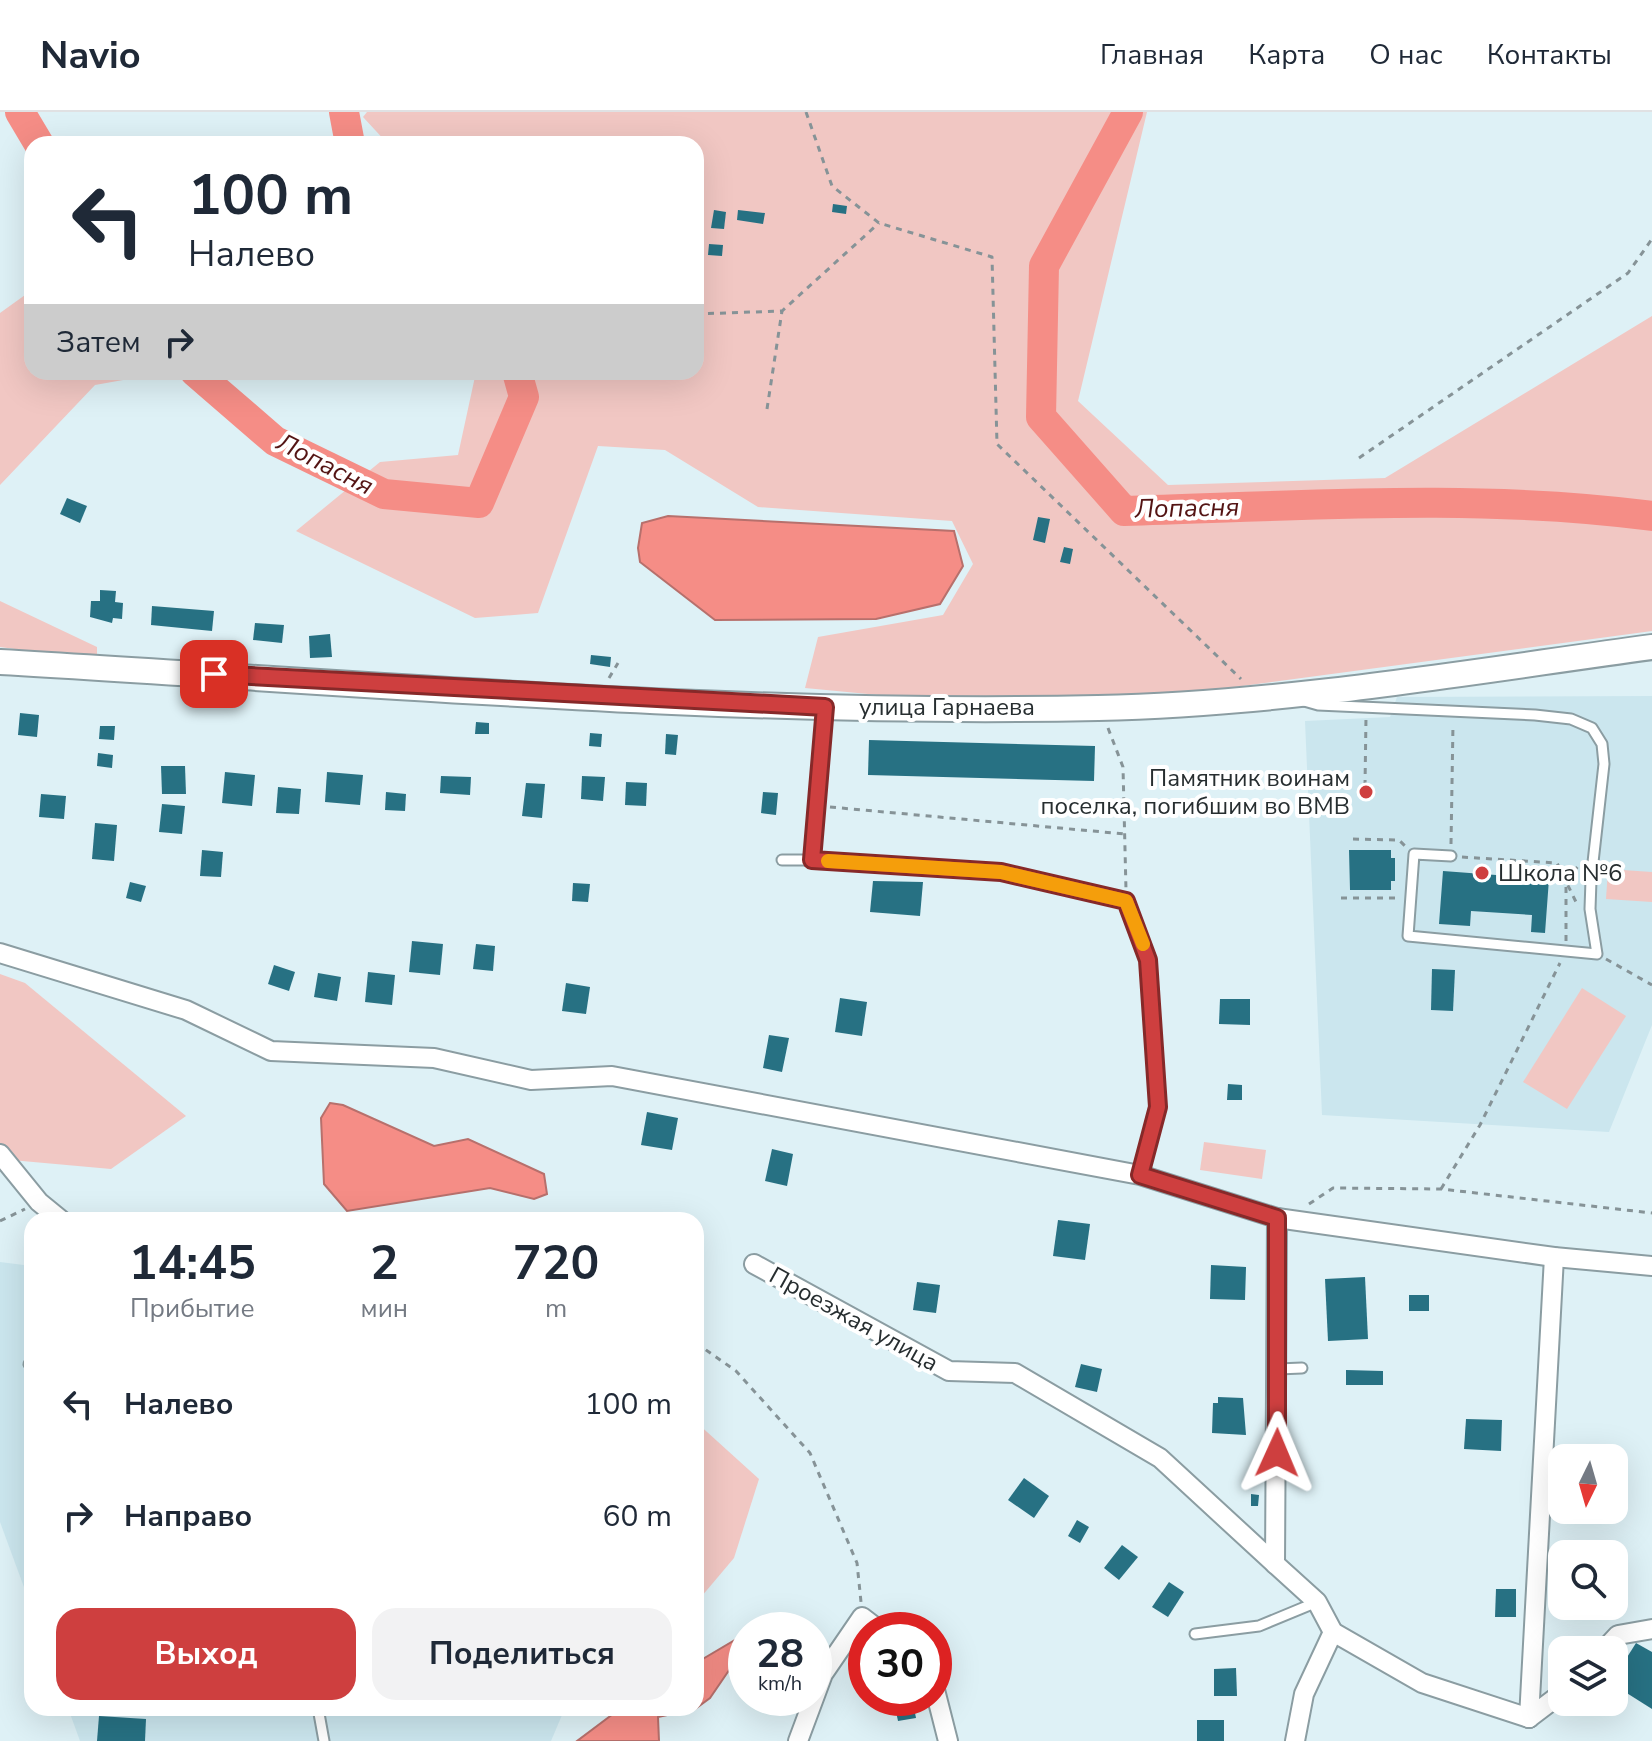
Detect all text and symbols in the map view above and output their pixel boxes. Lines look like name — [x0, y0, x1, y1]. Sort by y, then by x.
text: Navio — [40, 30, 141, 81]
text: Главная — [1100, 36, 1204, 74]
text: Карта — [1248, 36, 1325, 74]
text: О нас — [1369, 36, 1443, 74]
text: Контакты — [1487, 36, 1612, 74]
text: 100 m — [188, 157, 353, 234]
icon: left — [56, 168, 160, 272]
text: Налево — [188, 230, 315, 279]
icon: right — [157, 320, 201, 364]
text: Затем — [56, 322, 141, 363]
water label: Лопасня — [269, 424, 380, 503]
water label: Лопасня — [1133, 490, 1240, 526]
pin — [180, 640, 248, 708]
icon: arrive — [192, 652, 236, 696]
street label: улица Гарнаева — [859, 691, 1035, 723]
place label: Памятник воинам поселка, погибшим во ВМВ — [1040, 762, 1350, 822]
marker: Памятник воинам поселка, погибшим во ВМВ — [1357, 783, 1375, 801]
place label: Школа №6 — [1498, 857, 1622, 889]
marker: Школа №6 — [1473, 864, 1491, 882]
text: 14:45 — [129, 1230, 256, 1296]
text: 2 — [370, 1230, 399, 1296]
text: 720 — [513, 1230, 599, 1296]
street label: Проезжая улица — [764, 1259, 944, 1379]
text: Прибытие — [130, 1291, 255, 1326]
text: мин — [361, 1291, 408, 1326]
text: m — [545, 1291, 567, 1326]
icon: left — [56, 1382, 100, 1426]
text: Налево — [124, 1384, 233, 1425]
text: 100 m — [585, 1384, 672, 1425]
position arrow — [1235, 1411, 1319, 1495]
north arrow — [1548, 1444, 1628, 1524]
map controls — [1548, 1444, 1628, 1716]
icon: right — [56, 1494, 100, 1538]
text: Направо — [124, 1496, 252, 1537]
text: 60 m — [603, 1496, 672, 1537]
button: search — [1548, 1540, 1628, 1620]
button: Выход — [56, 1608, 356, 1700]
button: Поделиться — [372, 1608, 672, 1700]
speed limit sign: 30 — [848, 1612, 952, 1716]
text: 28 — [756, 1627, 804, 1681]
button: layers — [1548, 1636, 1628, 1716]
text: km/h — [758, 1670, 802, 1697]

